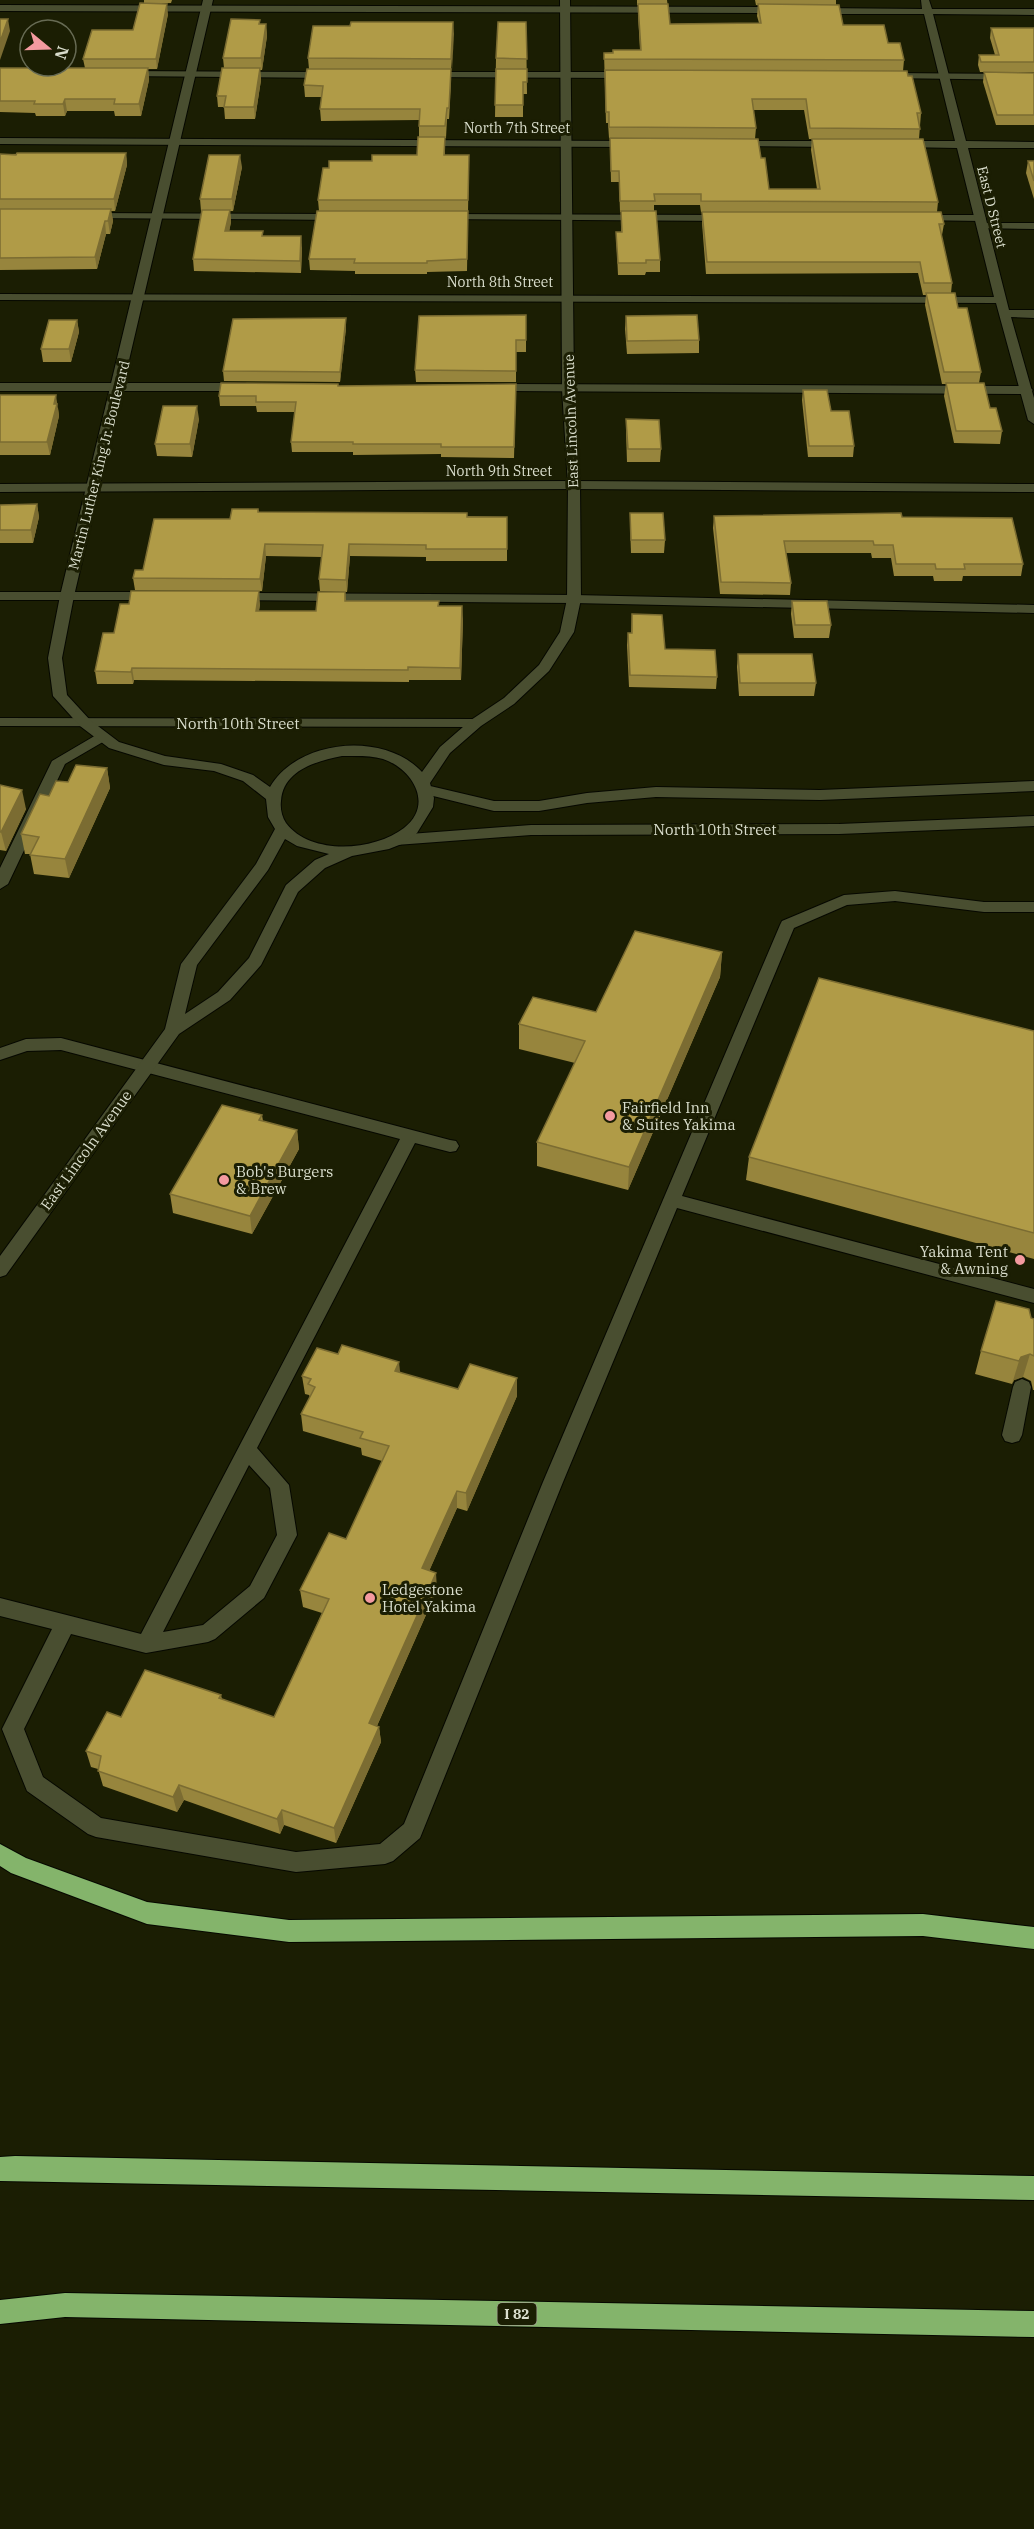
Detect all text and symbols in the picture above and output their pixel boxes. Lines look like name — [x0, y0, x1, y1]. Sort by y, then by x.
north arrow — [18, 18, 78, 78]
text: N — [51, 44, 74, 62]
street label: North 7th Street — [464, 119, 570, 137]
street label: East D Street — [973, 164, 1011, 250]
street label: North 8th Street — [447, 273, 553, 291]
street label: East Lincoln Avenue — [560, 354, 582, 488]
street label: Martin Luther King Jr. Boulevard — [64, 358, 134, 571]
street label: North 9th Street — [446, 462, 552, 480]
street label: North 10th Street — [176, 714, 300, 733]
street label: North 10th Street — [653, 820, 777, 839]
street label: East Lincoln Avenue — [36, 1086, 136, 1214]
place label: Fairfield Inn & Suites Yakima — [622, 1098, 736, 1134]
marker: Fairfield Inn & Suites Yakima — [603, 1109, 617, 1123]
place label: Bob's Burgers & Brew — [236, 1162, 333, 1198]
marker: Bob's Burgers & Brew — [217, 1173, 231, 1187]
place label: Yakima Tent & Awning — [920, 1242, 1008, 1278]
marker: Yakima Tent & Awning — [1013, 1253, 1027, 1267]
place label: Ledgestone Hotel Yakima — [382, 1580, 476, 1616]
marker: Ledgestone Hotel Yakima — [363, 1591, 377, 1605]
road number: I 82 — [498, 2303, 536, 2325]

